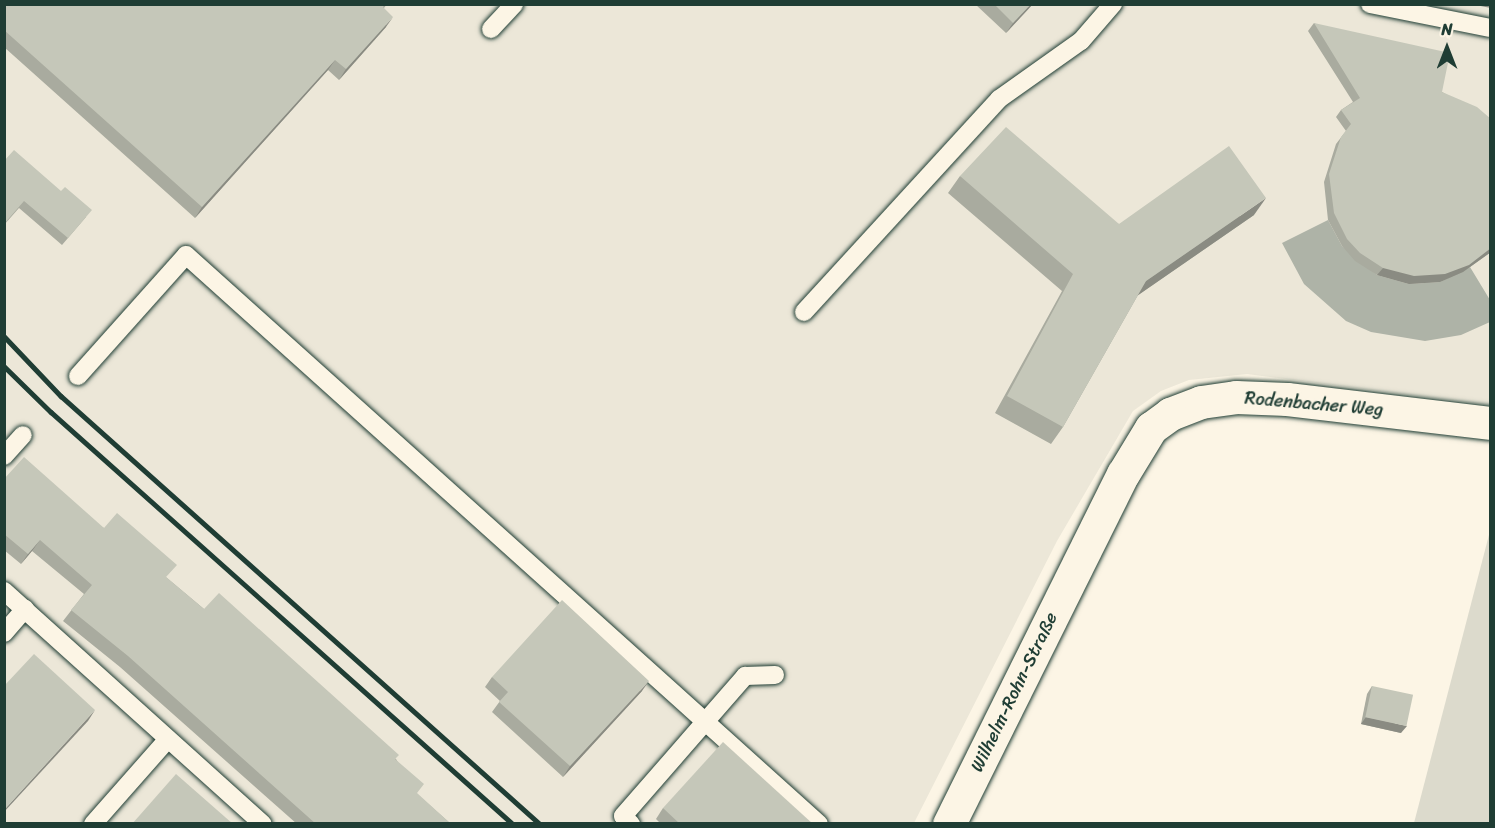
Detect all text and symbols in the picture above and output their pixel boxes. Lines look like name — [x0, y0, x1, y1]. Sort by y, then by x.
text: N — [1441, 15, 1453, 44]
north arrow — [1417, 18, 1477, 78]
street label: Rodenbacher Weg — [1244, 387, 1384, 421]
street label: Wilhelm-Rohn-Straße — [966, 609, 1062, 775]

